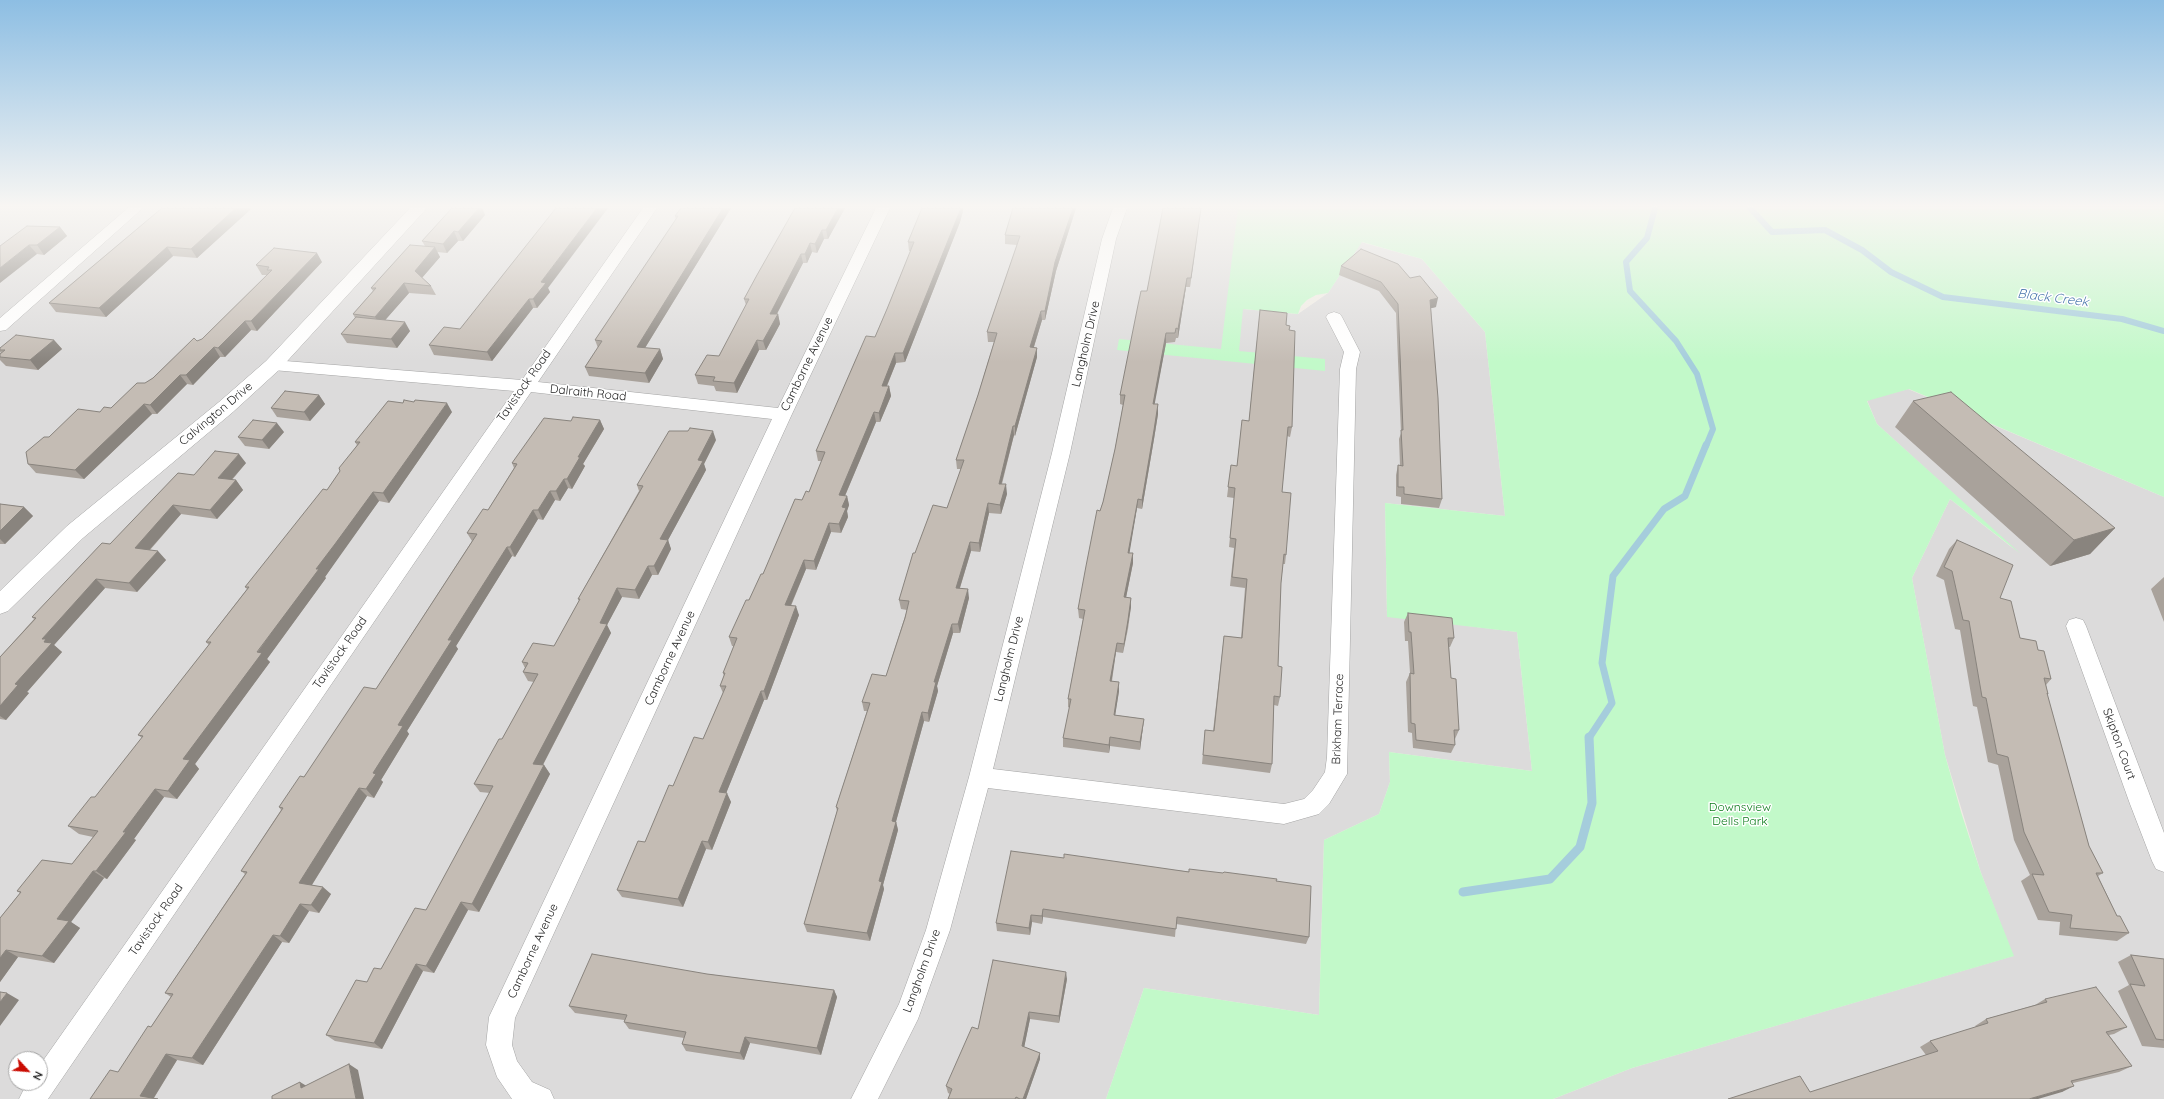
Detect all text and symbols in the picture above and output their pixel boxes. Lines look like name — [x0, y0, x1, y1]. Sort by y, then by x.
water label: Black Creek — [2017, 286, 2089, 310]
street label: Langholm Drive — [1069, 300, 1103, 388]
street label: Camborne Avenue — [778, 314, 836, 414]
street label: Tavistock Road — [494, 347, 554, 425]
street label: Calvington Drive — [176, 379, 256, 449]
street label: Dalraith Road — [549, 382, 627, 404]
street label: Camborne Avenue — [642, 608, 698, 708]
street label: Tavistock Road — [310, 614, 370, 692]
street label: Langholm Drive — [991, 615, 1027, 703]
street label: Brixham Terrace — [1329, 673, 1347, 765]
street label: Skipton Court — [2099, 706, 2139, 782]
park label: Downsview Dells Park — [1709, 800, 1771, 828]
street label: Tavistock Road — [126, 881, 186, 959]
street label: Camborne Avenue — [505, 901, 561, 1001]
street label: Langholm Drive — [900, 927, 944, 1015]
north arrow — [8, 1051, 48, 1091]
text: N — [30, 1069, 46, 1083]

